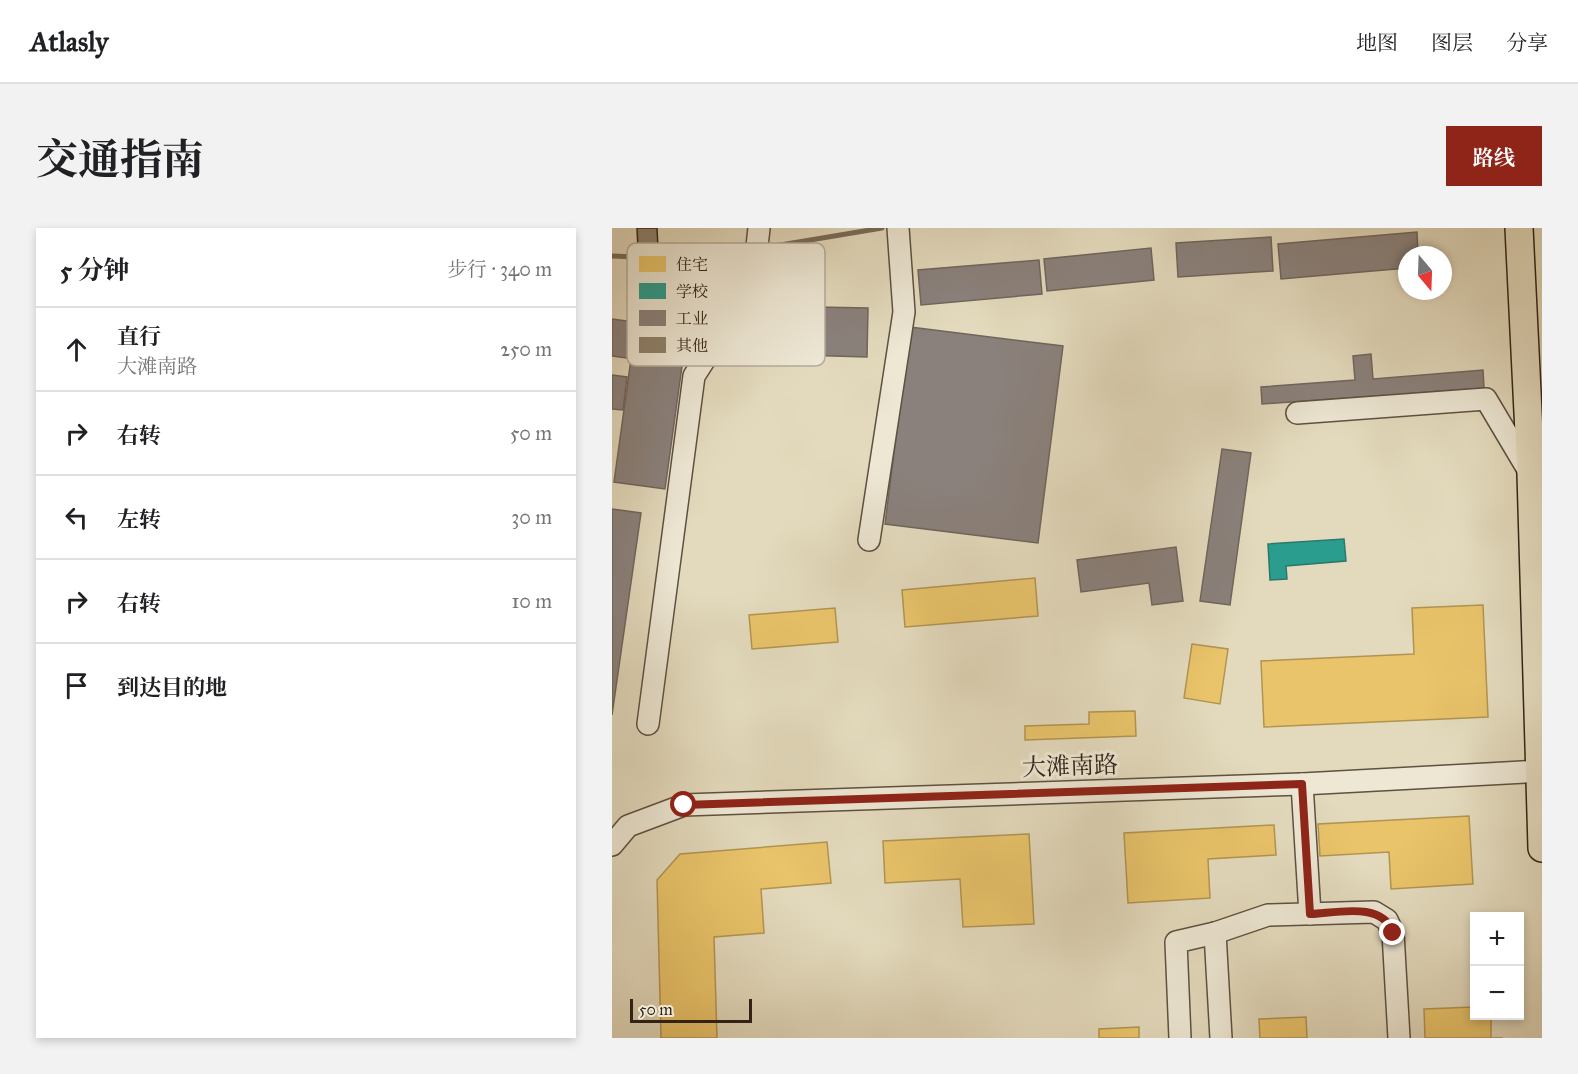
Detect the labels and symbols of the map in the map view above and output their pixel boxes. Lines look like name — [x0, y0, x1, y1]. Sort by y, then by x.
legend — [627, 243, 825, 366]
north arrow — [1398, 246, 1452, 300]
text: 住宅 — [676, 255, 708, 274]
text: 学校 — [676, 282, 708, 301]
text: 工业 — [676, 309, 708, 328]
text: 其他 — [676, 336, 708, 355]
street label: 大滩南路 — [1022, 749, 1118, 783]
route start — [670, 791, 696, 817]
route end — [1379, 919, 1405, 945]
scale bar — [630, 996, 752, 1024]

